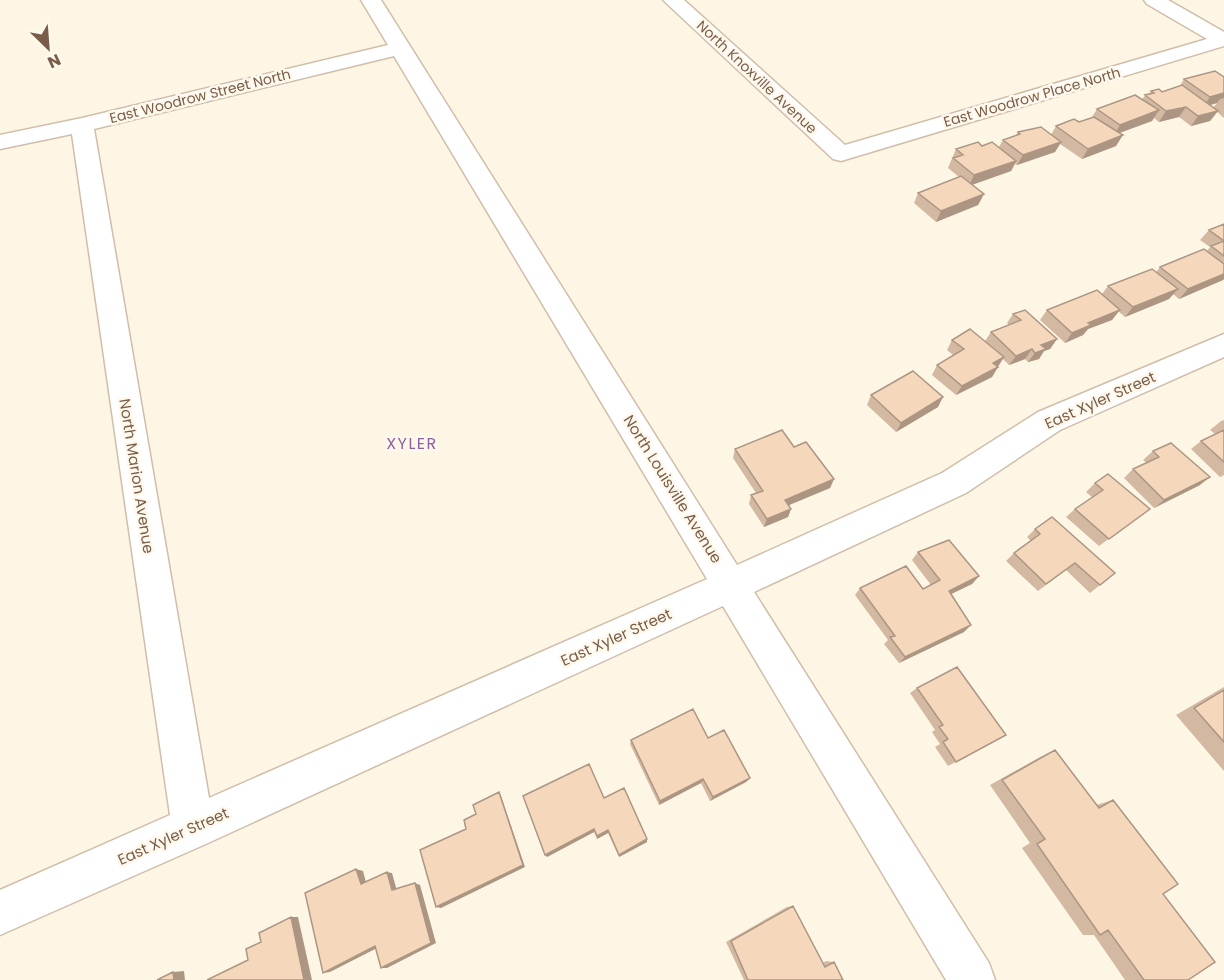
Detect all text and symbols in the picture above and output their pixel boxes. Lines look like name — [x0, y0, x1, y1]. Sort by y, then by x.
street label: North Knoxville Avenue — [692, 16, 822, 138]
north arrow — [18, 18, 78, 78]
text: N — [44, 48, 64, 74]
street label: East Woodrow Place North — [941, 62, 1123, 132]
street label: East Woodrow Street North — [107, 64, 293, 128]
street label: East Xyler Street — [1041, 366, 1159, 434]
street label: North Marion Avenue — [114, 397, 160, 555]
street label: North Louisville Avenue — [619, 411, 727, 567]
district label: XYLER — [386, 432, 438, 455]
street label: East Xyler Street — [557, 603, 675, 671]
street label: East Xyler Street — [114, 802, 232, 870]

